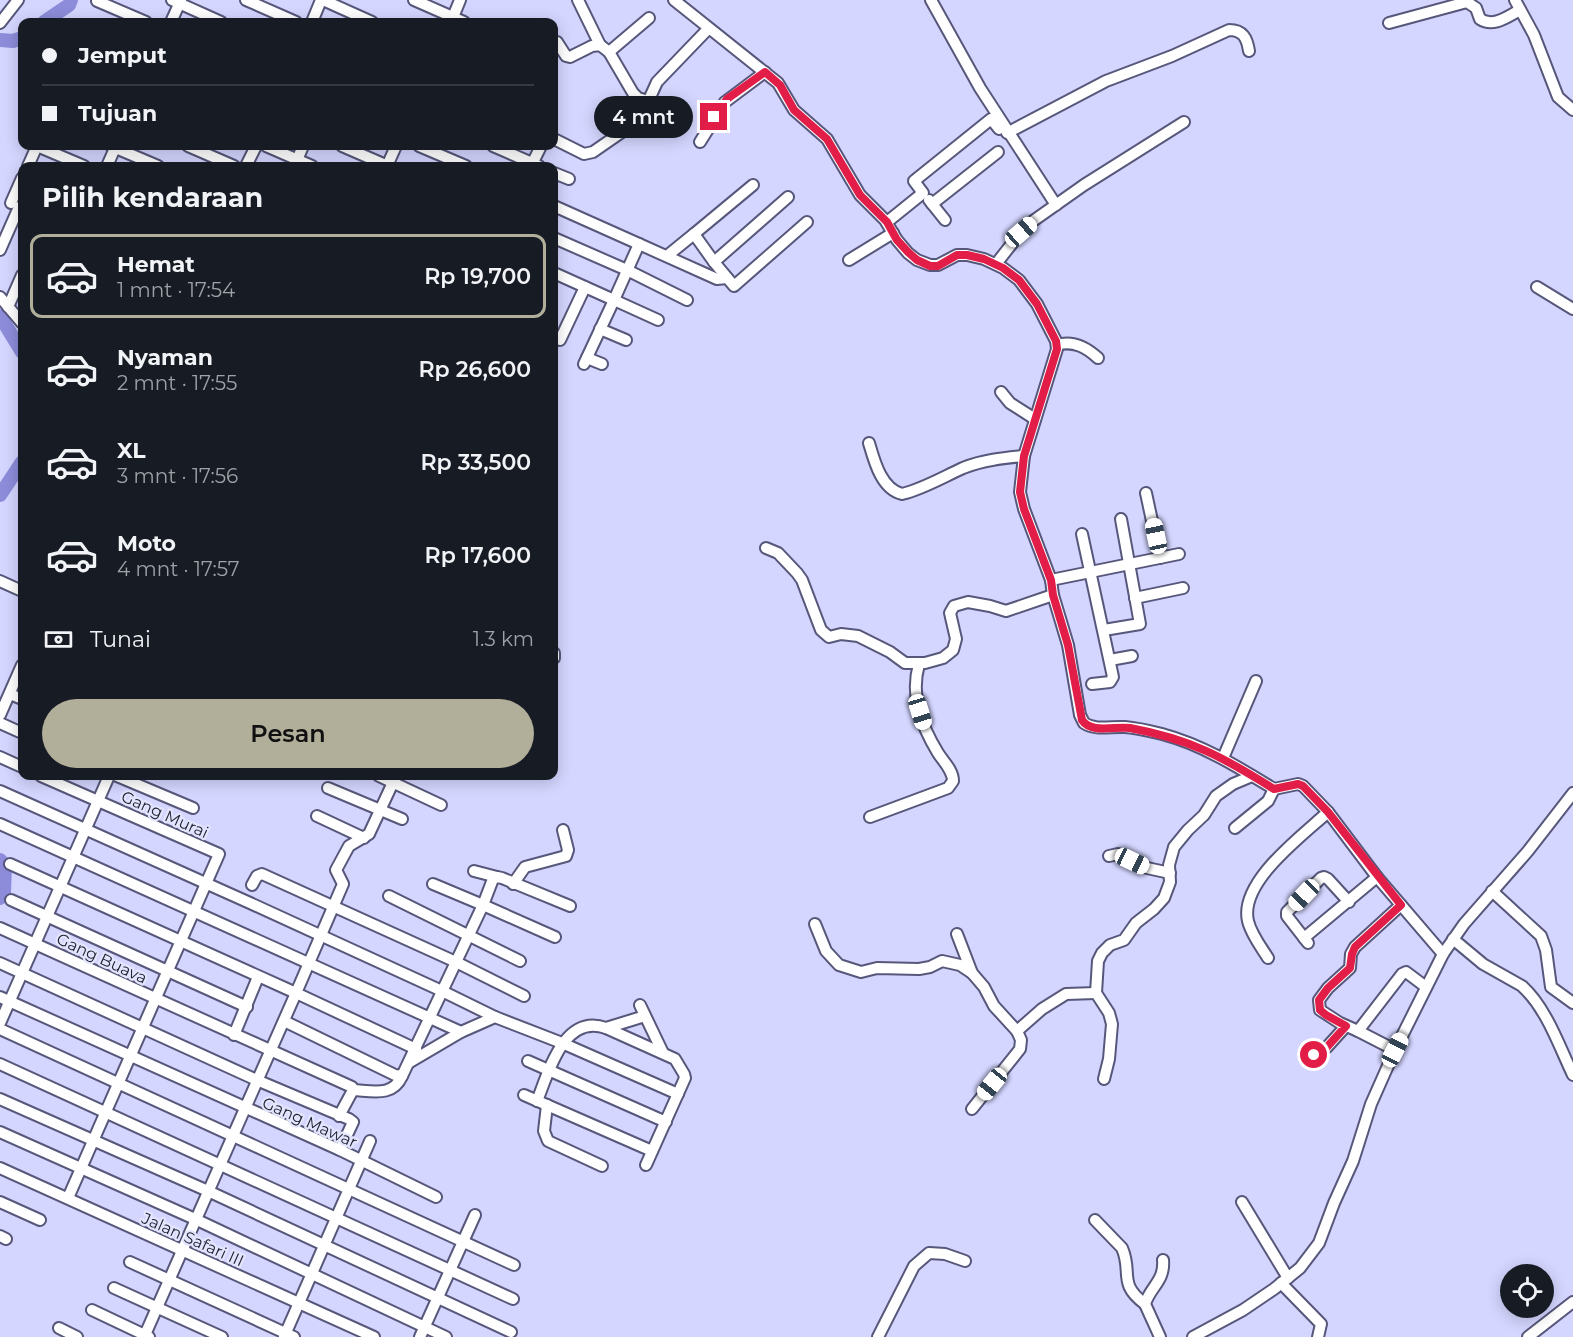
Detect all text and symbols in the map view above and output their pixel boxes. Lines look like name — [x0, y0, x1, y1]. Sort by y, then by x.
text: Jemput — [78, 42, 167, 69]
callout: 4 mnt — [594, 96, 693, 138]
text: Tujuan — [78, 100, 157, 127]
route end — [700, 103, 727, 130]
text: 4 mnt — [612, 105, 675, 129]
text: Pilih kendaraan — [42, 181, 263, 214]
car — [1002, 213, 1040, 251]
icon: car — [45, 249, 99, 303]
text: Hemat — [117, 251, 195, 278]
text: Rp 19,700 — [424, 263, 531, 290]
text: 1 mnt · 17:54 — [117, 278, 235, 302]
icon: car — [45, 342, 99, 396]
text: Nyaman — [117, 344, 213, 371]
text: Rp 26,600 — [418, 356, 531, 383]
text: 2 mnt · 17:55 — [117, 371, 237, 395]
icon: car — [45, 435, 99, 489]
text: XL — [117, 437, 146, 464]
text: Rp 33,500 — [420, 449, 531, 476]
text: 3 mnt · 17:56 — [117, 464, 238, 488]
car — [1143, 517, 1169, 555]
icon: car — [45, 528, 99, 582]
text: Moto — [117, 530, 176, 557]
text: Rp 17,600 — [425, 542, 531, 569]
text: 4 mnt · 17:57 — [117, 557, 240, 581]
icon: cash — [42, 623, 75, 656]
text: Tunai — [90, 626, 151, 653]
text: 1.3 km — [473, 627, 534, 651]
car — [906, 692, 934, 732]
button: Pesan — [42, 699, 534, 768]
street label: Gang Murai — [118, 787, 211, 842]
car — [1112, 845, 1152, 877]
car — [1285, 876, 1323, 914]
street label: Gang Buava — [54, 929, 150, 988]
car — [1379, 1030, 1411, 1070]
route start — [1300, 1041, 1327, 1068]
car — [974, 1064, 1010, 1104]
street label: Gang Mawar — [259, 1093, 360, 1152]
street label: Jalan Safari III — [138, 1208, 247, 1270]
map controls — [1500, 1264, 1554, 1318]
button: locate — [1500, 1264, 1554, 1318]

